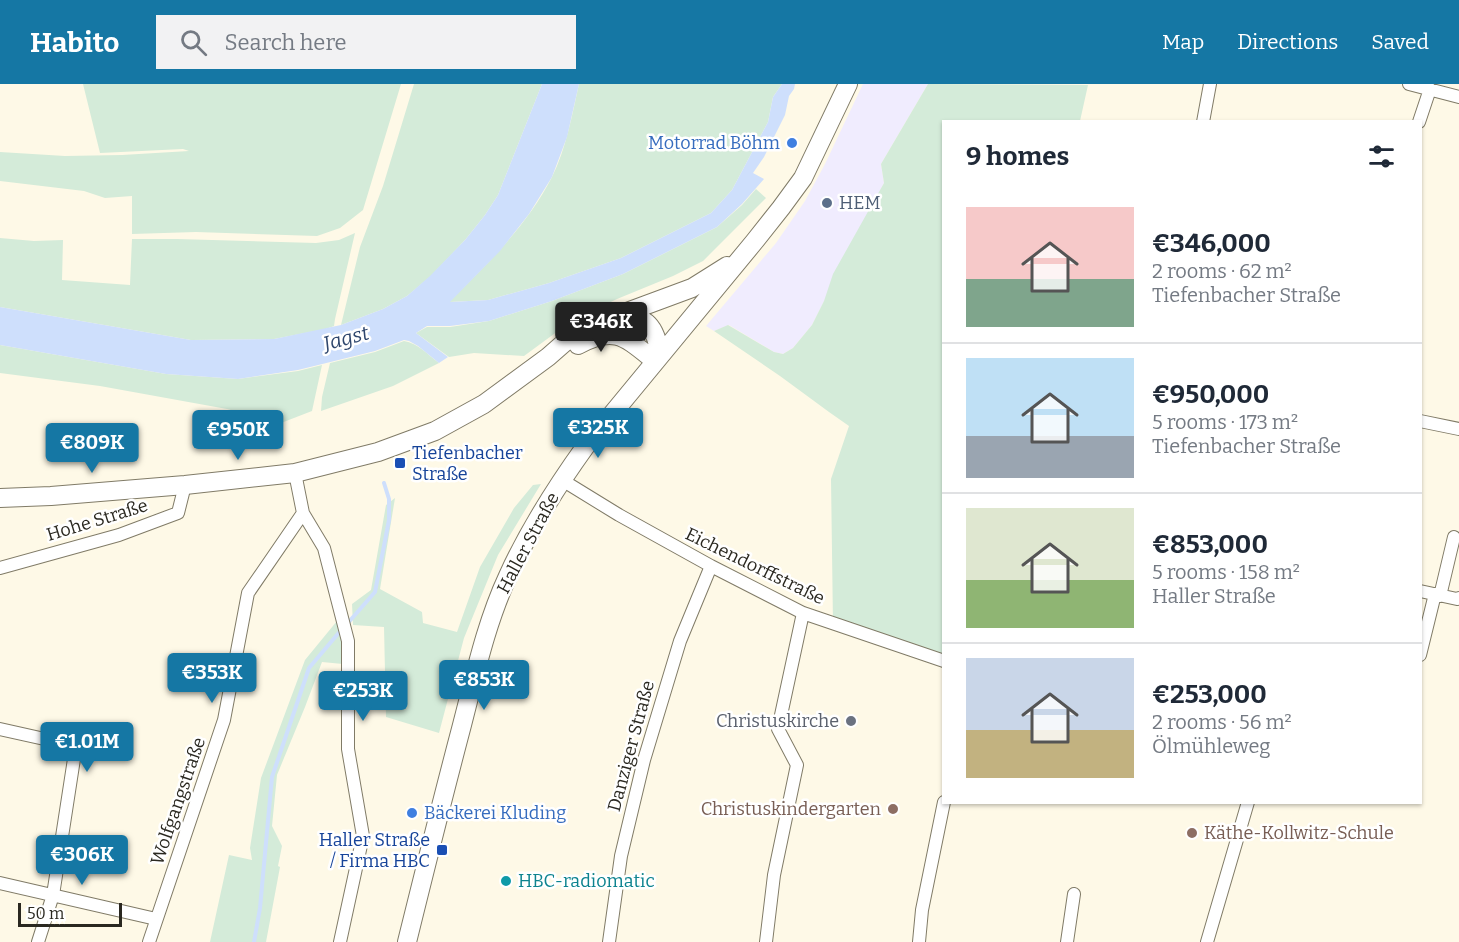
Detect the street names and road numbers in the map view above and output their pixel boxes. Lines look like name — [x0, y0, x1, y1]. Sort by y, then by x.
street label: Haller Straße — [492, 489, 564, 597]
street label: Hohe Straße — [44, 494, 150, 546]
street label: Eichendorffstraße — [682, 523, 828, 609]
street label: Danziger Straße — [603, 678, 659, 814]
street label: Wolfgangstraße — [146, 734, 210, 868]

